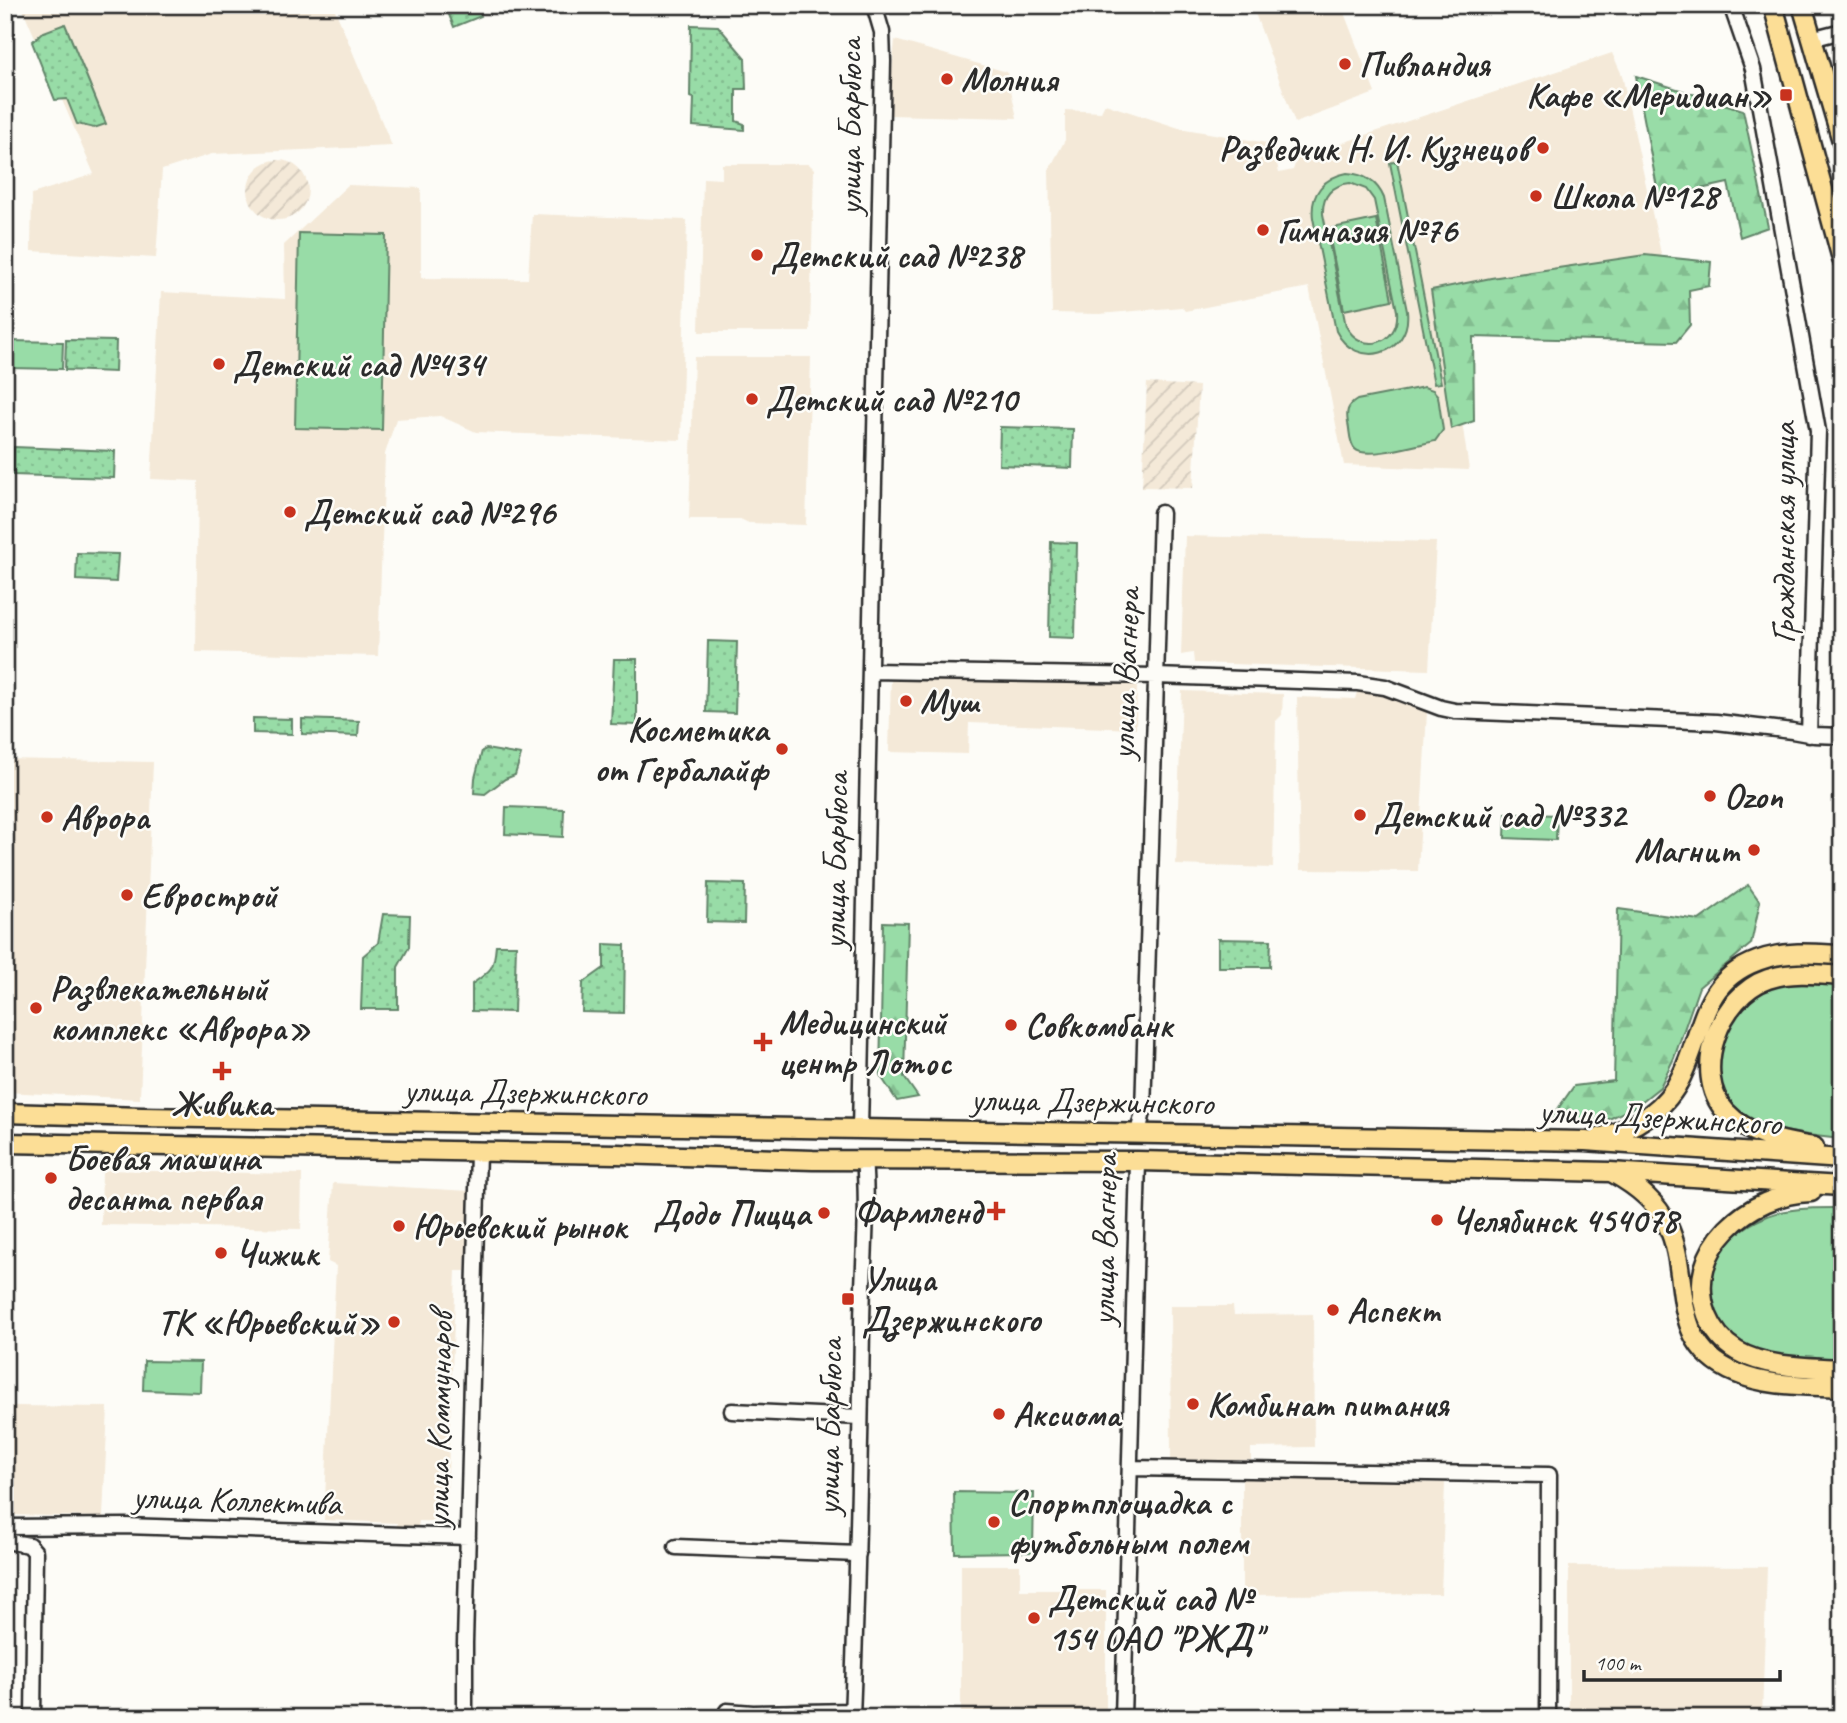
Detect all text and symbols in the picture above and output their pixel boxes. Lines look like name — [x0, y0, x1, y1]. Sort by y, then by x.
street label: улица Барбюса — [827, 36, 872, 218]
place label: Пивландия — [1359, 42, 1492, 87]
marker: Пивландия — [1337, 56, 1353, 72]
place label: Молния — [961, 57, 1060, 102]
marker: Молния — [939, 71, 955, 87]
place label: Кафе «Меридиан» — [1526, 73, 1772, 118]
marker: Кафе «Меридиан» — [1778, 87, 1794, 103]
place label: Разведчик Н. И. Кузнецов — [1219, 126, 1536, 171]
marker: Разведчик Н. И. Кузнецов — [1535, 140, 1551, 156]
place label: Школа №128 — [1550, 174, 1722, 219]
marker: Школа №128 — [1528, 188, 1544, 204]
place label: Гимназия №76 — [1277, 208, 1459, 253]
marker: Гимназия №76 — [1255, 222, 1271, 238]
place label: Детский сад №238 — [771, 233, 1026, 278]
marker: Детский сад №238 — [749, 247, 765, 263]
place label: Детский сад №434 — [233, 342, 488, 387]
marker: Детский сад №434 — [211, 356, 227, 372]
place label: Детский сад №210 — [766, 377, 1020, 422]
marker: Детский сад №210 — [744, 391, 760, 407]
street label: Гражданская улица — [1761, 420, 1806, 644]
place label: Детский сад №296 — [304, 490, 557, 535]
marker: Детский сад №296 — [282, 504, 298, 520]
street label: улица Вагнера — [1099, 585, 1151, 762]
place label: Муш — [920, 679, 981, 724]
marker: Муш — [898, 693, 914, 709]
place label: Косметика от Гербалайф — [595, 707, 771, 792]
marker: Косметика от Гербалайф — [774, 741, 790, 757]
street label: улица Барбюса — [811, 769, 859, 952]
place label: Ozon — [1724, 774, 1783, 819]
marker: Ozon — [1702, 788, 1718, 804]
place label: Детский cад №332 — [1374, 793, 1629, 838]
place label: Аврора — [61, 795, 152, 840]
marker: Детский cад №332 — [1352, 807, 1368, 823]
marker: Аврора — [39, 809, 55, 825]
place label: Магнит — [1634, 828, 1741, 873]
marker: Магнит — [1746, 842, 1762, 858]
place label: Еврострой — [141, 873, 279, 918]
marker: Еврострой — [119, 887, 135, 903]
place label: Развлекательный комплекс «Аврора» — [50, 966, 311, 1051]
marker: Развлекательный комплекс «Аврора» — [28, 1000, 44, 1016]
place label: Медицинский центр Лотос — [779, 1000, 952, 1085]
place label: Совкомбанк — [1025, 1003, 1175, 1048]
marker: Совкомбанк — [1003, 1017, 1019, 1033]
marker: Медицинский центр Лотос — [753, 1032, 773, 1052]
marker: Живика — [214, 1063, 230, 1079]
street label: улица Дзержинского — [401, 1067, 648, 1117]
street label: улица Дзержинского — [968, 1076, 1215, 1126]
place label: Живика — [172, 1081, 275, 1126]
street label: улица Дзержинского — [1536, 1088, 1784, 1146]
place label: Боевая машина десанта первая — [65, 1136, 264, 1221]
street label: улица Вагнера — [1080, 1151, 1128, 1328]
marker: Боевая машина десанта первая — [43, 1170, 59, 1186]
place label: Фармленд — [855, 1189, 985, 1234]
place label: Додо Пицца — [653, 1191, 813, 1236]
place label: Челябинск 454078 — [1451, 1198, 1682, 1243]
marker: Фармленд — [988, 1203, 1004, 1219]
place label: Юрьевский рынок — [413, 1204, 629, 1249]
marker: Додо Пицца — [816, 1205, 832, 1221]
marker: Челябинск 454078 — [1429, 1212, 1445, 1228]
marker: Юрьевский рынок — [391, 1218, 407, 1234]
place label: Чижик — [235, 1231, 321, 1276]
marker: Чижик — [213, 1245, 229, 1261]
place label: Улица Дзержинского — [862, 1257, 1043, 1342]
place label: Аспект — [1347, 1288, 1442, 1333]
marker: Улица Дзержинского — [840, 1291, 856, 1307]
place label: ТК «Юрьевский» — [157, 1300, 380, 1345]
marker: Аспект — [1325, 1302, 1341, 1318]
street label: улица Коммунаров — [415, 1303, 464, 1531]
marker: ТК «Юрьевский» — [386, 1314, 402, 1330]
street label: улица Барбюса — [805, 1335, 853, 1518]
place label: Комбинат питания — [1207, 1382, 1451, 1427]
place label: Аксиома — [1013, 1392, 1123, 1437]
marker: Комбинат питания — [1185, 1396, 1201, 1412]
marker: Аксиома — [991, 1406, 1007, 1422]
street label: улица Коллектива — [130, 1474, 345, 1526]
place label: Спортплощадка с футбольным полем — [1008, 1480, 1250, 1565]
marker: Спортплощадка с футбольным полем — [986, 1514, 1002, 1530]
place label: Детский сад № 154 ОАО "РЖД" — [1048, 1576, 1269, 1661]
marker: Детский сад № 154 ОАО "РЖД" — [1026, 1610, 1042, 1626]
scale bar — [1584, 1639, 1780, 1683]
text: 100 m — [1595, 1650, 1642, 1676]

